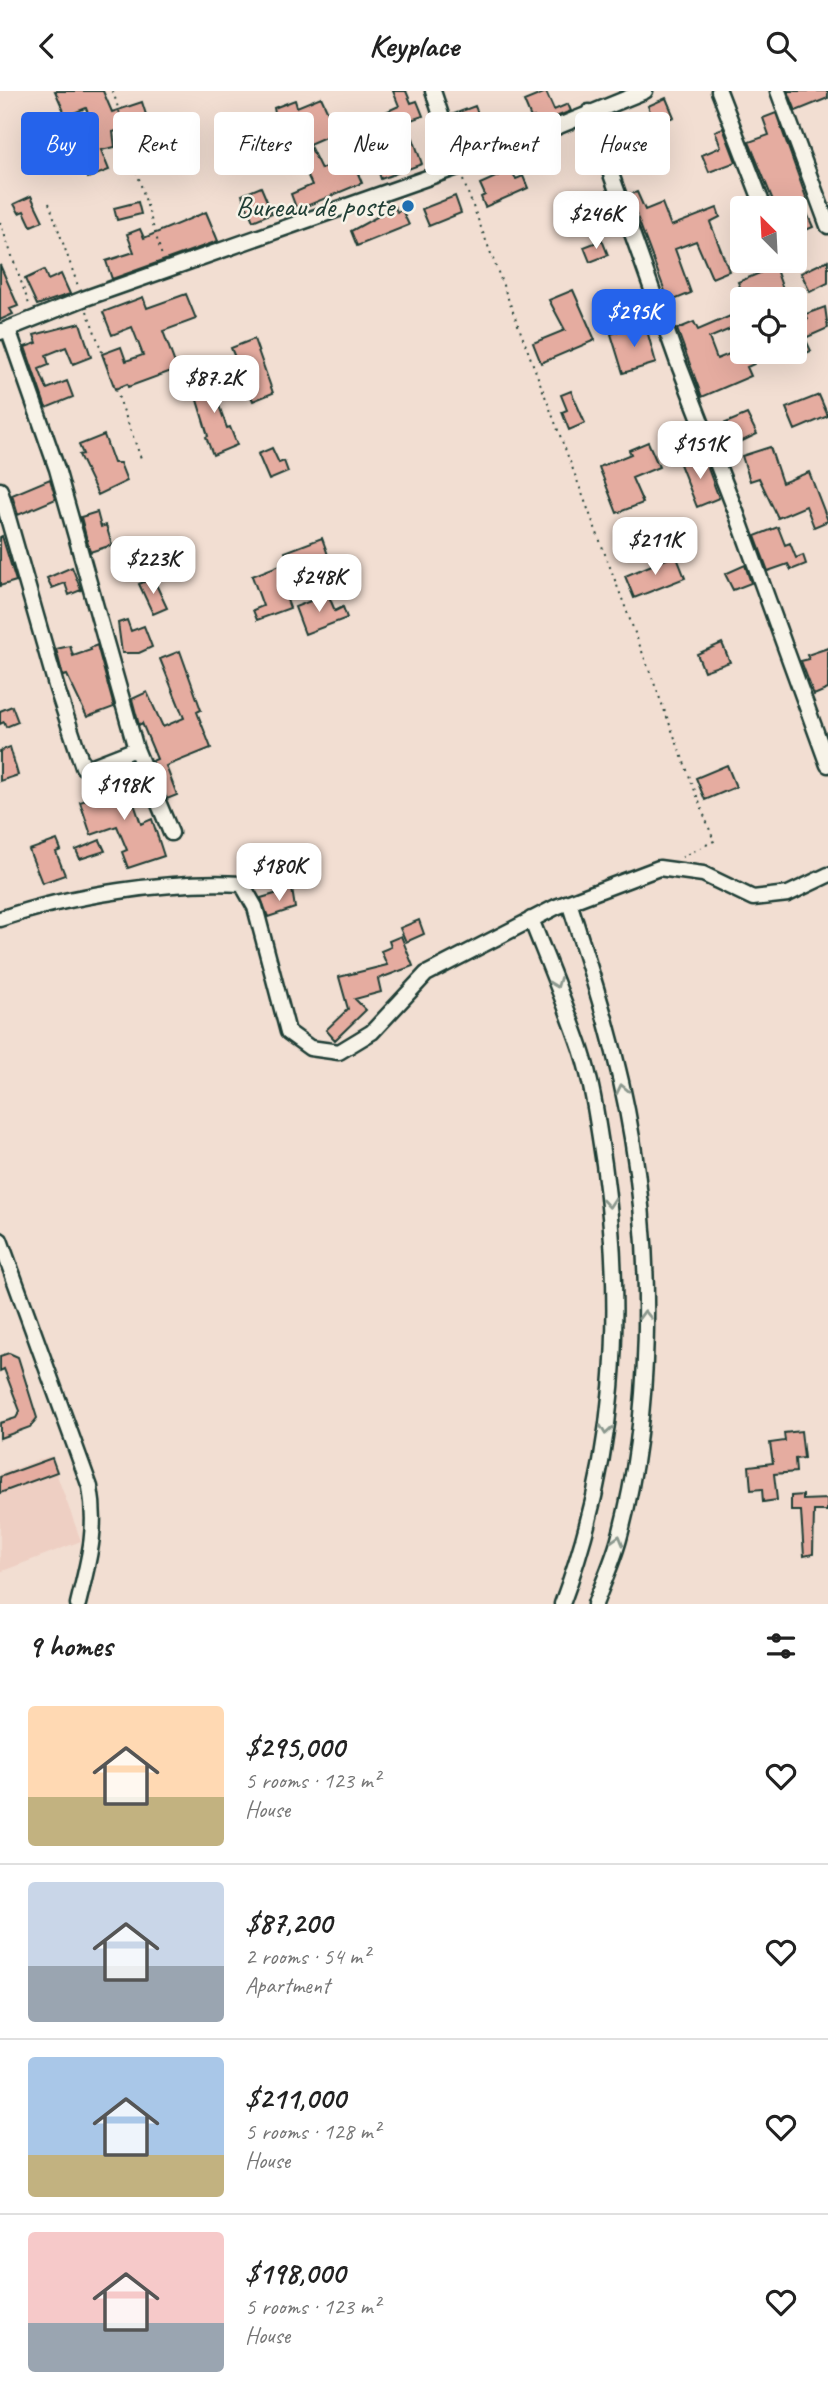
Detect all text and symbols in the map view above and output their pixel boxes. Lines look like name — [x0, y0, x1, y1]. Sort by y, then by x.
text: Keyplace — [369, 25, 459, 66]
icon: back — [28, 27, 66, 65]
icon: search — [762, 27, 800, 65]
chip: Buy — [21, 112, 99, 175]
chip: Rent — [113, 112, 200, 175]
chip: Filters — [214, 112, 314, 175]
chip: New — [328, 112, 411, 175]
chip: Apartment — [425, 112, 561, 175]
chip: House — [575, 112, 670, 175]
place label: Bureau de poste — [235, 187, 396, 225]
pin: $246K — [547, 191, 645, 251]
north arrow — [730, 196, 807, 273]
map controls — [730, 196, 807, 364]
marker: Bureau de poste — [400, 198, 416, 214]
text: $246K — [569, 199, 623, 228]
button: locate — [730, 287, 807, 364]
pin: $295K — [585, 289, 683, 349]
text: $295K — [608, 297, 660, 326]
pin: $87.2K — [157, 355, 271, 415]
text: $87.2K — [185, 363, 243, 392]
pin: $151K — [651, 421, 749, 481]
text: $151K — [674, 429, 726, 458]
pin: $211K — [606, 517, 704, 577]
text: $211K — [628, 525, 682, 554]
pin: $223K — [104, 537, 202, 596]
text: $223K — [126, 544, 180, 573]
pin: $248K — [270, 554, 368, 614]
text: $248K — [292, 562, 346, 591]
pin: $198K — [75, 763, 173, 822]
text: $198K — [98, 770, 150, 799]
pin: $180K — [230, 843, 328, 903]
text: $180K — [252, 851, 306, 880]
one-way arrow — [547, 977, 561, 989]
one-way arrow — [616, 1083, 631, 1095]
one-way arrow — [601, 1198, 616, 1209]
one-way arrow — [637, 1309, 653, 1319]
one-way arrow — [599, 1424, 614, 1436]
one-way arrow — [610, 1534, 624, 1546]
text: 9 homes — [28, 1627, 112, 1665]
icon: filters — [762, 1627, 800, 1665]
text: $295,000 — [245, 1728, 345, 1766]
icon: home — [84, 1734, 168, 1818]
icon: heart — [762, 1757, 800, 1795]
text: 5 rooms · 123 m² — [245, 1766, 380, 1795]
text: House — [245, 1795, 290, 1824]
text: $87,200 — [245, 1904, 332, 1942]
icon: home — [84, 1910, 168, 1994]
icon: heart — [762, 1933, 800, 1971]
text: 2 rooms · 54 m² — [245, 1942, 369, 1971]
text: Apartment — [245, 1971, 330, 2000]
text: $211,000 — [245, 2079, 345, 2117]
icon: home — [84, 2085, 168, 2169]
icon: heart — [762, 2108, 800, 2146]
text: 5 rooms · 128 m² — [245, 2117, 380, 2146]
text: House — [245, 2146, 290, 2175]
text: $198,000 — [245, 2254, 345, 2292]
icon: home — [84, 2260, 168, 2344]
icon: heart — [762, 2283, 800, 2321]
text: 5 rooms · 123 m² — [245, 2292, 380, 2321]
text: House — [245, 2321, 290, 2350]

